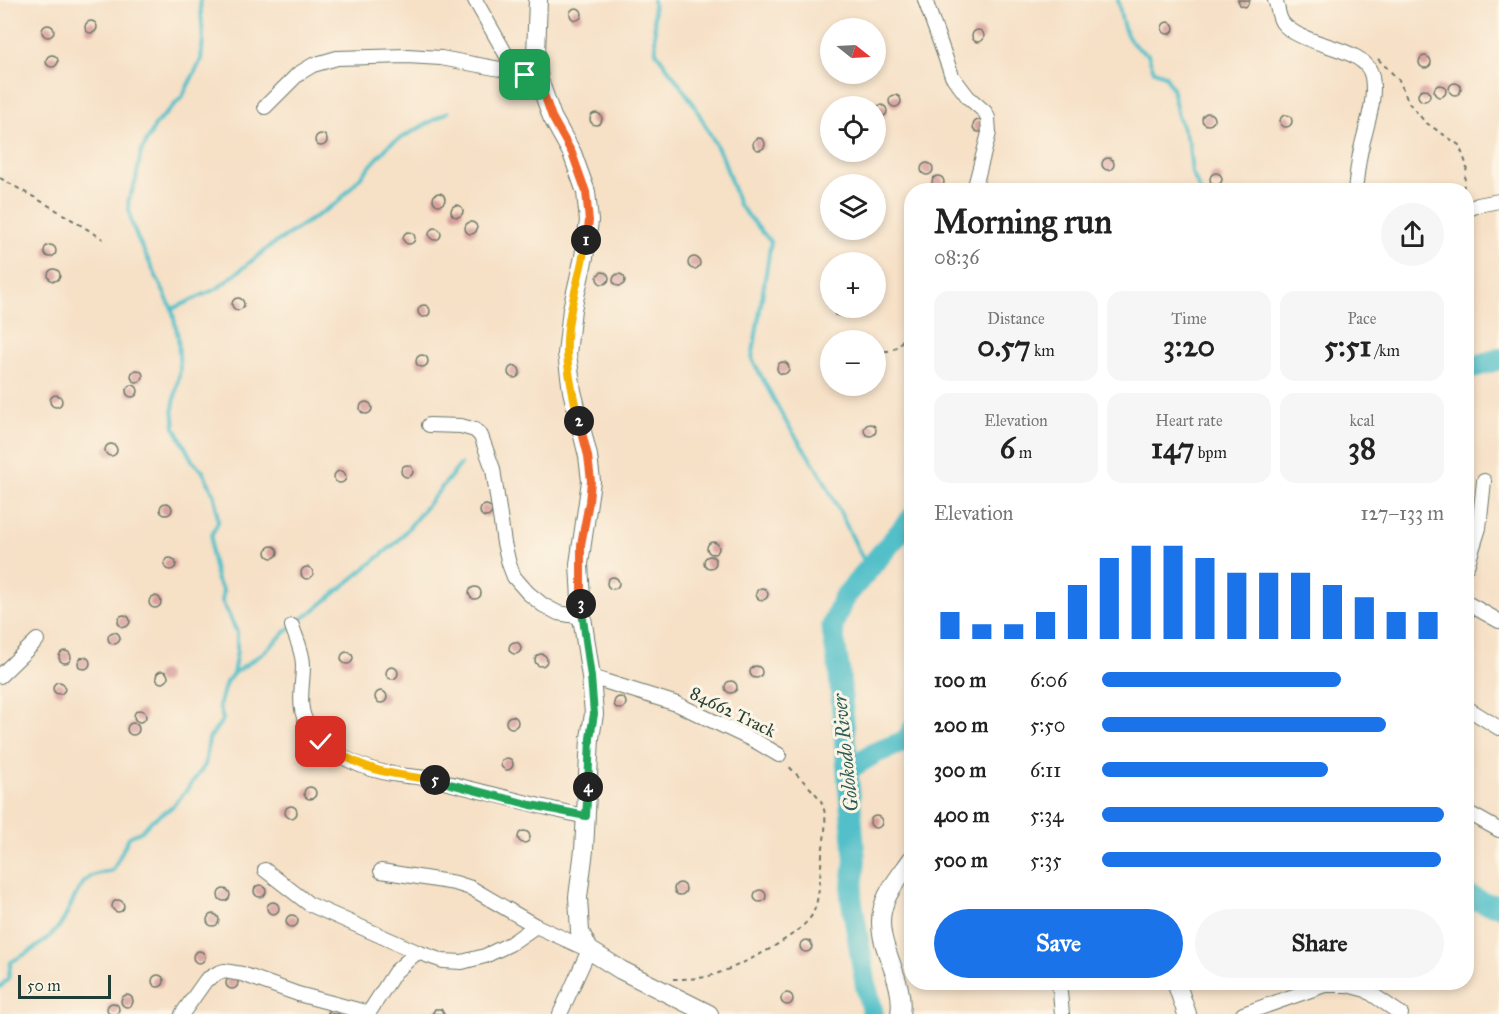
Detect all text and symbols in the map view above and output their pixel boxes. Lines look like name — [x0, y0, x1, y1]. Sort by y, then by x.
north arrow — [820, 18, 886, 84]
map controls — [820, 18, 886, 396]
pin — [499, 49, 550, 100]
icon: arrive — [508, 58, 541, 91]
button: locate — [820, 96, 886, 162]
button: layers — [820, 174, 886, 240]
text: Morning run — [934, 202, 1112, 242]
button: share — [1381, 203, 1444, 266]
pin: 1 — [571, 225, 601, 255]
text: 1 — [583, 230, 589, 249]
text: 08:36 — [934, 245, 980, 269]
button: + — [820, 252, 886, 318]
text: Distance — [987, 309, 1045, 328]
text: Time — [1171, 309, 1207, 328]
text: Pace — [1347, 309, 1377, 328]
text: 0.57 — [977, 328, 1030, 364]
text: 3:20 — [1163, 328, 1215, 364]
text: 5:51 — [1324, 328, 1371, 364]
button: − — [820, 330, 886, 396]
text: km — [1030, 341, 1055, 360]
text: /km — [1371, 341, 1400, 360]
pin: 2 — [564, 406, 594, 436]
text: 2 — [575, 411, 583, 430]
text: Elevation — [984, 411, 1048, 430]
text: Heart rate — [1155, 411, 1223, 430]
text: kcal — [1349, 411, 1375, 430]
text: 6 — [1000, 430, 1015, 466]
text: 147 — [1151, 430, 1194, 466]
text: 38 — [1348, 430, 1376, 466]
text: m — [1015, 443, 1032, 462]
text: bpm — [1194, 443, 1227, 462]
text: Elevation — [934, 501, 1013, 525]
text: 127–133 m — [1361, 501, 1444, 525]
pin: 3 — [566, 589, 596, 619]
text: 3 — [578, 594, 584, 613]
text: 100 m — [934, 668, 986, 692]
text: 6:06 — [1030, 668, 1067, 692]
street label: 84662 Track — [686, 682, 780, 743]
water label: Golokodo River — [827, 691, 863, 813]
text: 200 m — [934, 713, 988, 737]
text: 5:50 — [1030, 713, 1065, 737]
pin — [295, 716, 346, 767]
icon: check — [304, 725, 337, 758]
text: 300 m — [934, 758, 986, 782]
text: 6:11 — [1030, 758, 1061, 782]
pin: 5 — [420, 765, 450, 795]
text: 5 — [431, 770, 439, 789]
pin: 4 — [573, 772, 603, 802]
text: 4 — [584, 777, 592, 796]
text: 400 m — [934, 803, 990, 827]
text: 5:34 — [1030, 803, 1063, 827]
text: 500 m — [934, 848, 988, 872]
text: 5:35 — [1030, 848, 1062, 872]
button: Save — [934, 909, 1183, 978]
button: Share — [1195, 909, 1444, 978]
scale bar — [18, 972, 111, 1000]
text: 50 m — [27, 976, 61, 995]

